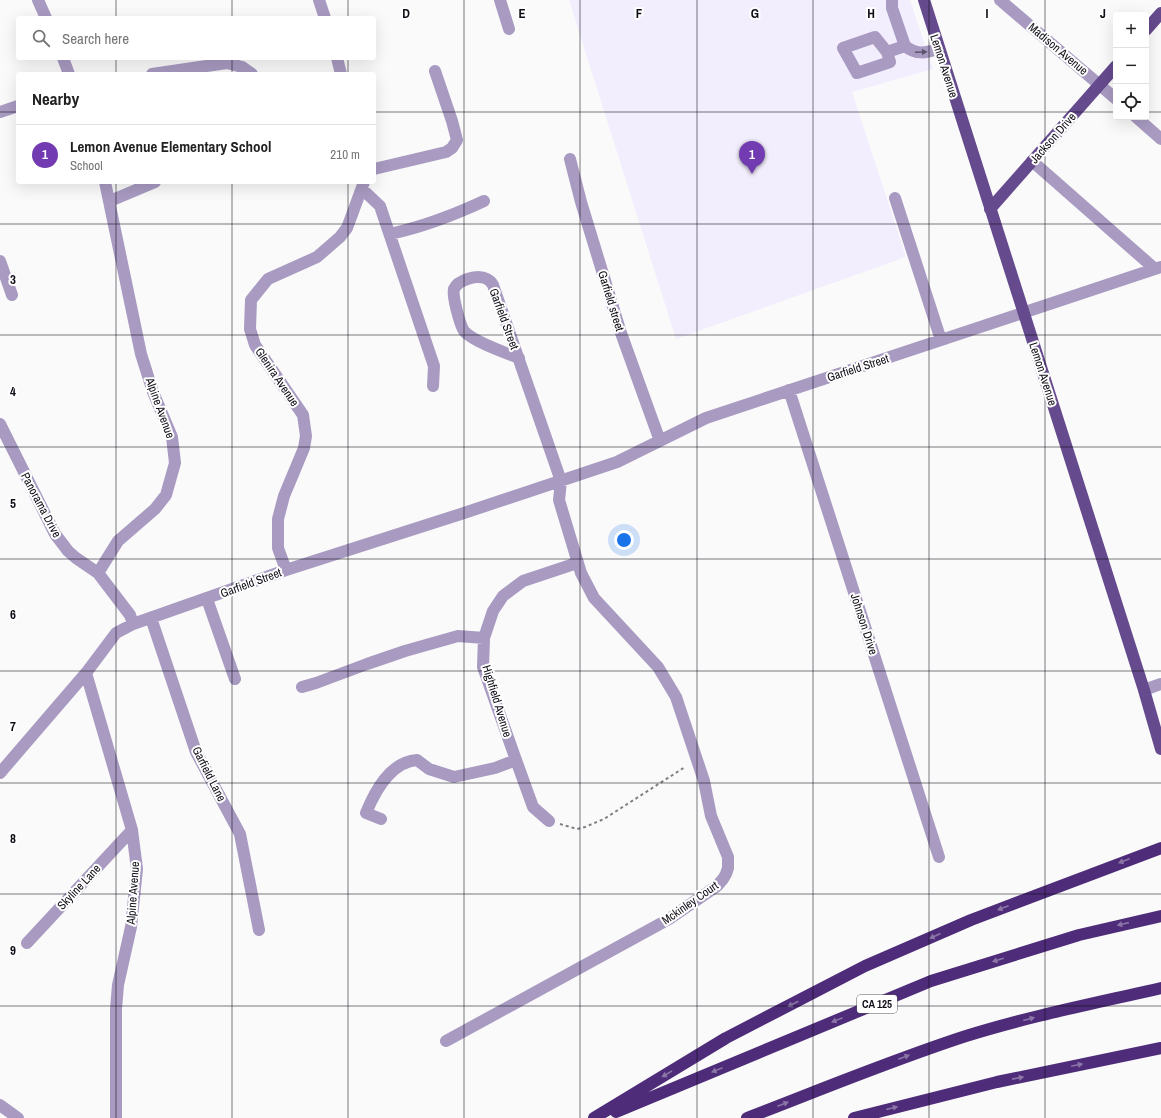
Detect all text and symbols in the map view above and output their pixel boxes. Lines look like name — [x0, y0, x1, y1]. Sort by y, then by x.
text: D — [402, 5, 410, 22]
text: E — [518, 5, 526, 22]
text: F — [636, 5, 643, 22]
text: G — [751, 5, 759, 22]
text: H — [867, 5, 875, 22]
text: I — [986, 5, 989, 22]
text: J — [1100, 5, 1106, 22]
map controls — [1113, 12, 1149, 120]
button: + — [1113, 12, 1149, 48]
search box — [16, 16, 376, 60]
street label: Madison Avenue — [1025, 19, 1091, 79]
icon: search — [30, 27, 52, 49]
text: Search here — [62, 28, 129, 49]
street label: Lemon Avenue — [926, 32, 962, 100]
button: − — [1113, 48, 1149, 84]
one-way arrow — [915, 49, 928, 55]
button: locate — [1113, 84, 1149, 120]
text: Nearby — [32, 87, 79, 110]
street label: Jackson Drive — [1027, 109, 1079, 167]
text: Lemon Avenue Elementary School — [70, 136, 271, 157]
pin: 1 — [739, 141, 765, 174]
text: 1 — [42, 146, 48, 163]
text: 210 m — [330, 146, 360, 163]
text: School — [70, 157, 103, 174]
street label: Garfield street — [594, 269, 628, 333]
text: 3 — [10, 271, 16, 288]
street label: Garfield Street — [486, 286, 523, 352]
street label: Lemon Avenue — [1025, 340, 1061, 408]
street label: Glenira Avenue — [251, 344, 303, 410]
street label: Garfield Street — [825, 350, 891, 385]
street label: Alpine Avenue — [141, 375, 178, 440]
text: 4 — [10, 383, 16, 400]
street label: Panorama Drive — [17, 470, 65, 540]
text: 5 — [10, 495, 16, 512]
your location — [614, 530, 634, 550]
street label: Garfield Street — [218, 564, 284, 601]
street label: Johnson Drive — [847, 591, 881, 657]
text: 6 — [10, 606, 16, 623]
street label: Highfield Avenue — [478, 663, 516, 739]
text: 7 — [10, 718, 16, 735]
street label: Garfield Lane — [188, 744, 230, 804]
text: 8 — [10, 830, 16, 847]
one-way arrow — [1118, 859, 1130, 865]
street label: Skyline Lane — [54, 861, 104, 913]
street label: Alpine Avenue — [123, 861, 143, 926]
street label: Mckinley Court — [659, 877, 722, 928]
one-way arrow — [997, 905, 1009, 911]
one-way arrow — [1117, 922, 1129, 928]
one-way arrow — [929, 933, 941, 939]
text: 9 — [10, 942, 16, 959]
one-way arrow — [992, 957, 1004, 963]
road number: CA 125 — [857, 995, 897, 1013]
one-way arrow — [787, 1001, 798, 1007]
one-way arrow — [1023, 1016, 1035, 1022]
one-way arrow — [831, 1018, 843, 1024]
one-way arrow — [899, 1053, 911, 1059]
one-way arrow — [1071, 1062, 1083, 1068]
one-way arrow — [711, 1067, 723, 1073]
one-way arrow — [662, 1070, 672, 1078]
one-way arrow — [1012, 1074, 1024, 1080]
one-way arrow — [778, 1100, 790, 1106]
one-way arrow — [886, 1105, 898, 1111]

